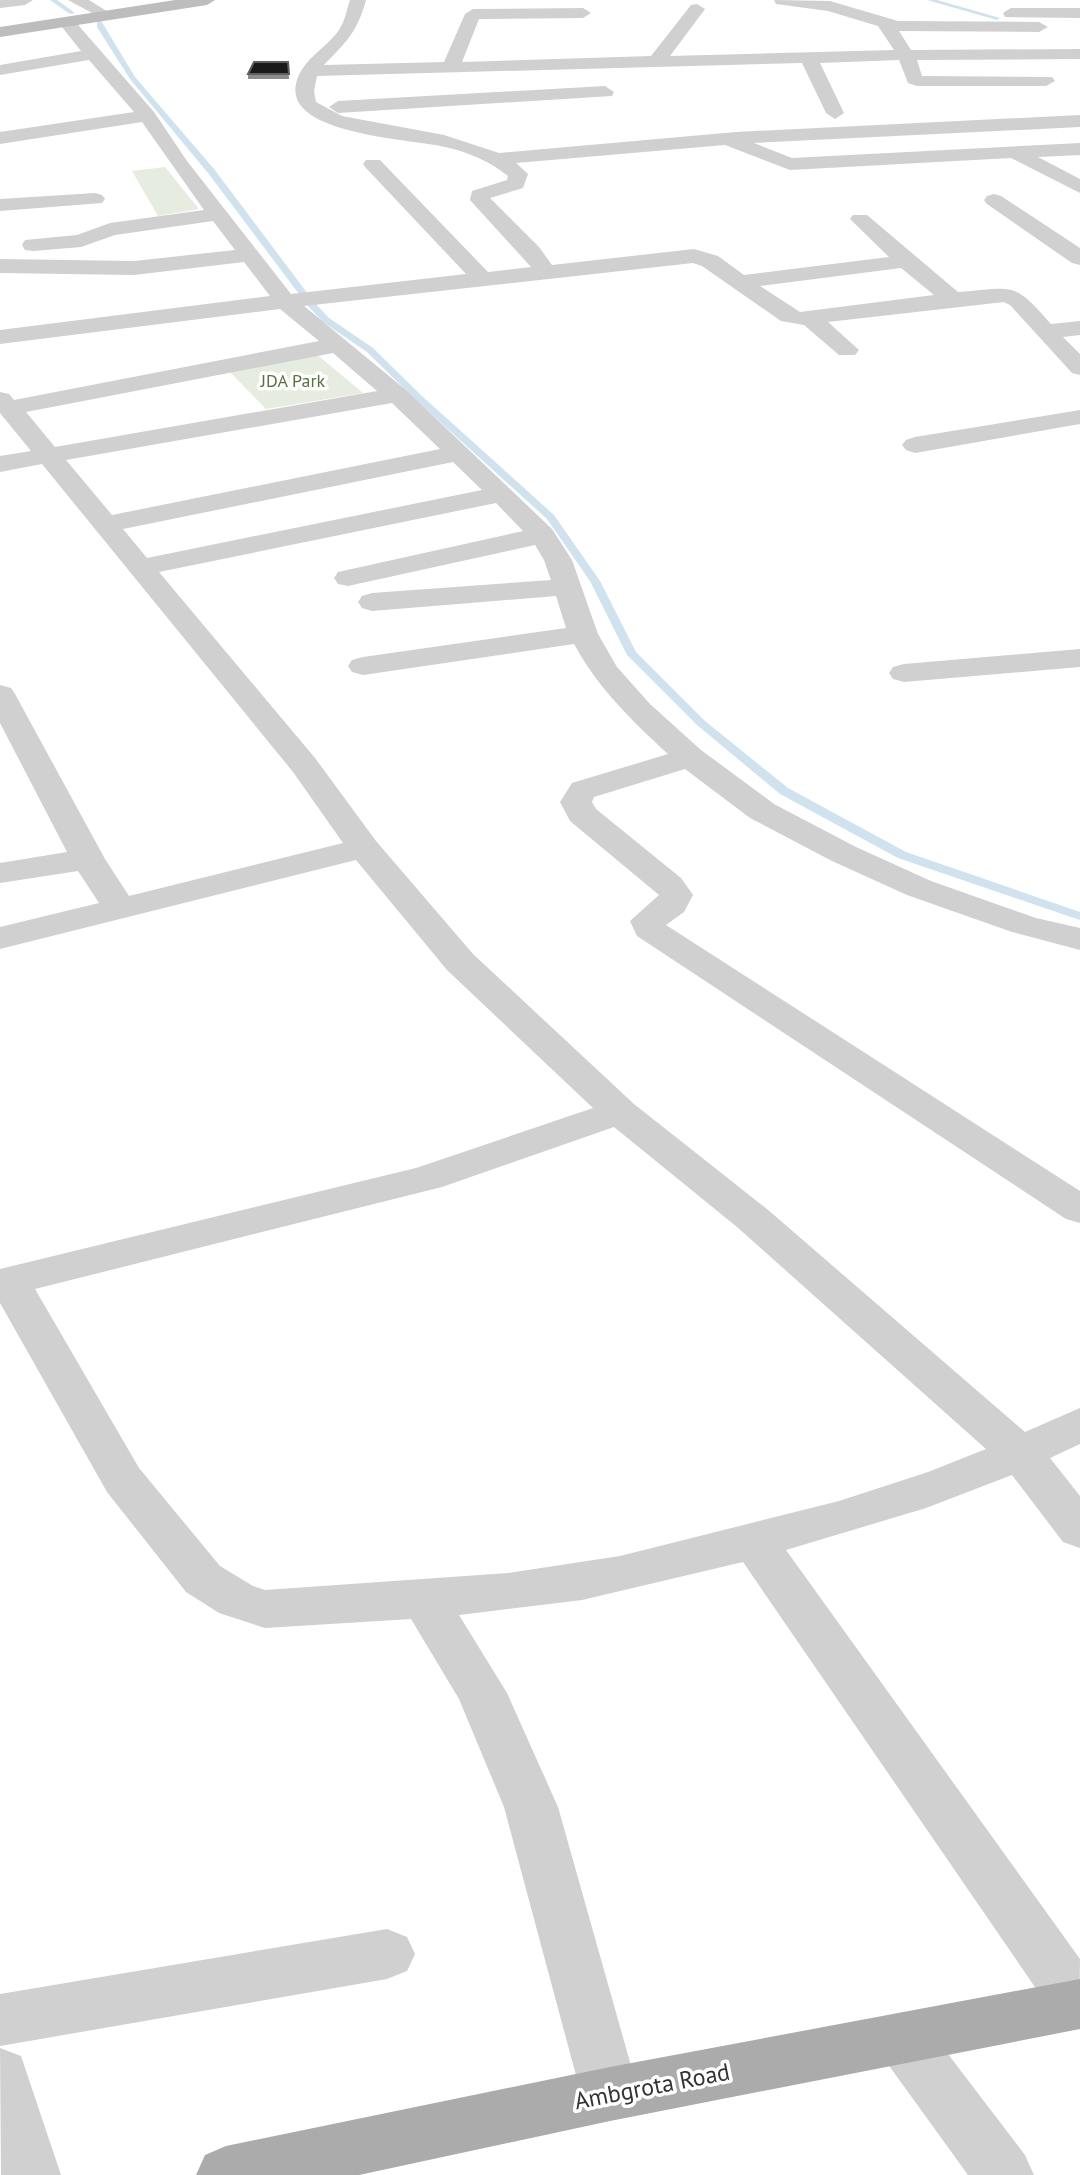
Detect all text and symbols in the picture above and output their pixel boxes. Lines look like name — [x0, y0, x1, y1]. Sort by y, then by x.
park label: JDA Park — [260, 369, 326, 392]
street label: Ambgrota Road — [572, 2056, 732, 2116]

